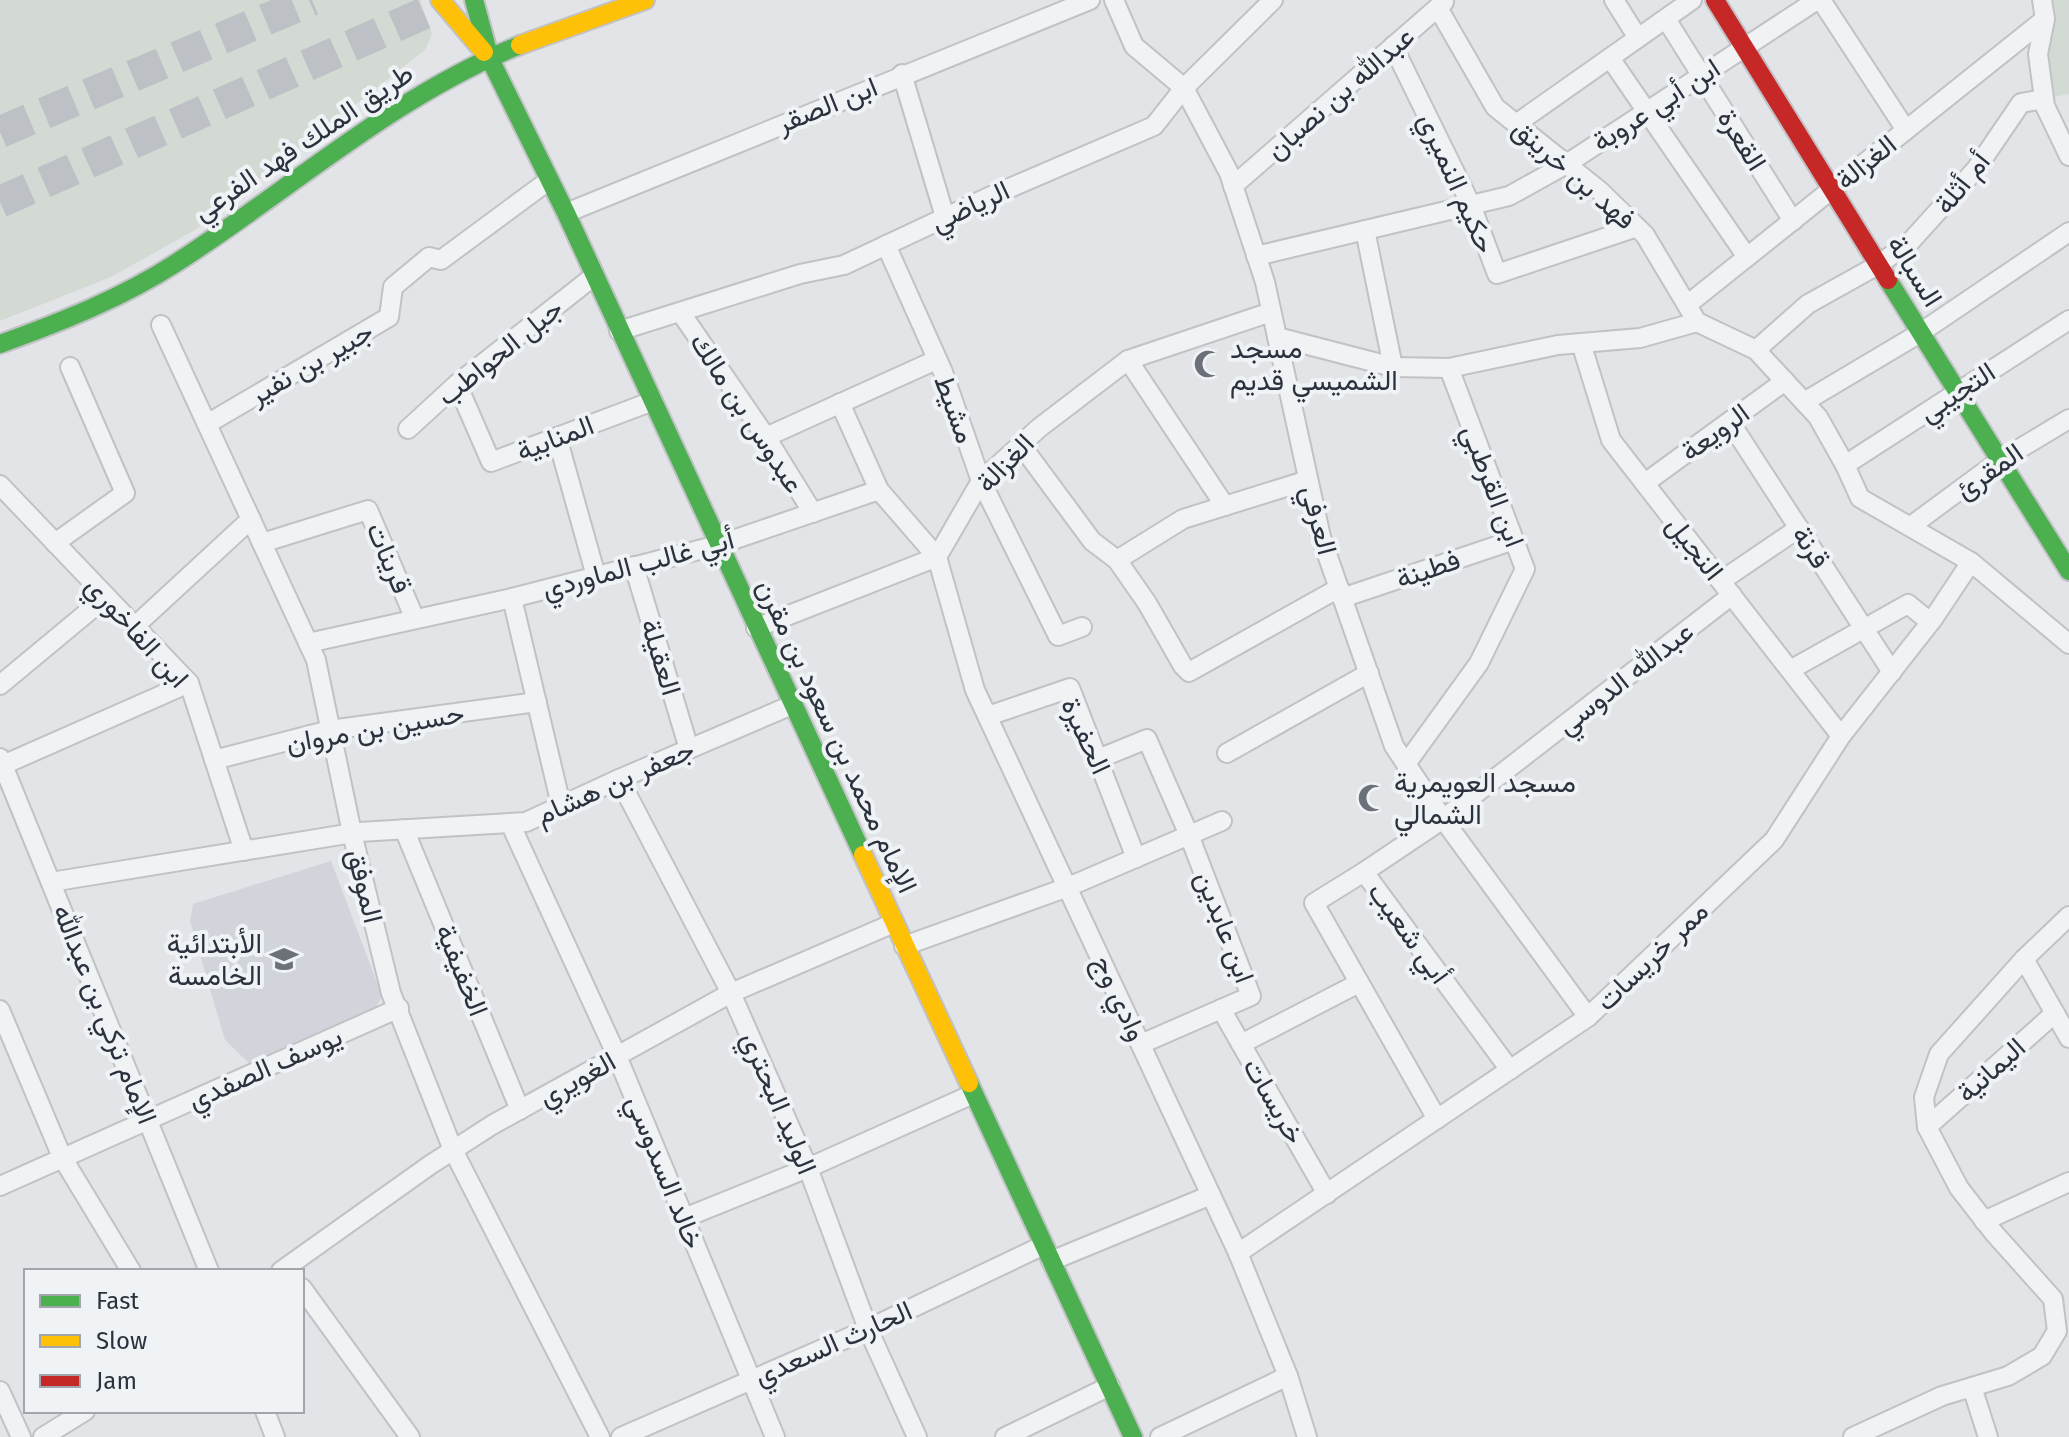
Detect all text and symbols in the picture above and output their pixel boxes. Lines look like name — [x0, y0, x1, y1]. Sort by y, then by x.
street label: عبدالله بن نصبان — [1259, 20, 1421, 166]
street label: ابن أبي عروبة — [1586, 52, 1729, 164]
street label: طريق الملك فهد الفرعي — [187, 56, 423, 233]
street label: ابن الصقر — [771, 70, 883, 141]
street label: القعرة — [1710, 103, 1774, 177]
street label: حكيم النميري — [1406, 108, 1503, 261]
street label: فهد بن خرينق — [1505, 112, 1642, 237]
street label: الغزالة — [1829, 128, 1904, 197]
street label: أم أثلة — [1927, 146, 1998, 222]
street label: الرياضي — [925, 174, 1017, 244]
street label: السبالة — [1880, 229, 1950, 313]
street label: جبل الحواطب — [431, 292, 570, 413]
street label: جبير بن نفير — [242, 314, 379, 413]
street label: عبدوس بن مالك — [682, 327, 811, 500]
place label: مسجد الشميسي قديم — [1230, 332, 1398, 403]
mosque icon: مسجد الشميسي قديم — [1193, 349, 1223, 379]
street label: التجيبي — [1913, 355, 2005, 434]
street label: مشيط — [928, 370, 982, 448]
street label: الرويعة — [1674, 396, 1756, 469]
street label: المنابية — [512, 408, 598, 468]
street label: ابن القرطبي — [1449, 420, 1531, 554]
street label: الغزالة — [969, 427, 1041, 500]
street label: المقرئ — [1949, 436, 2030, 507]
street label: العرفي — [1288, 482, 1344, 560]
street label: النجيل — [1660, 509, 1730, 587]
street label: قرينات — [359, 518, 419, 599]
street label: قرنة — [1784, 519, 1837, 575]
street label: أبي غالب الماوردي — [538, 523, 739, 611]
street label: فطينة — [1392, 543, 1464, 595]
street label: ابن الفاخوري — [74, 569, 196, 699]
street label: الإمام محمد بن سعود بن مقرن — [748, 574, 924, 899]
street label: العقيلة — [634, 615, 688, 699]
street label: عبدالله الدوسي — [1550, 615, 1703, 746]
street label: الحفيرة — [1053, 693, 1118, 780]
street label: حسين بن مروان — [283, 696, 467, 761]
street label: جعفر بن هشام — [531, 732, 700, 833]
place label: مسجد العويمرية الشمالي — [1394, 766, 1576, 837]
mosque icon: مسجد العويمرية الشمالي — [1357, 783, 1387, 813]
street label: الموفق — [339, 846, 390, 927]
street label: ابن عابدين — [1189, 866, 1261, 988]
street label: أبي شعيب — [1356, 876, 1457, 994]
street label: ممر خريسات — [1589, 894, 1716, 1018]
street label: الإمام تركي بن عبدالله — [40, 899, 164, 1131]
street label: الخفيفية — [429, 919, 495, 1021]
place label: الأبتدائية الخامسة — [167, 927, 262, 992]
school or university icon: الأبتدائية الخامسة — [269, 944, 299, 974]
street label: وادي وج — [1080, 950, 1154, 1049]
street label: يوسف الصفدي — [183, 1019, 350, 1122]
street label: الوليد البحتري — [729, 1027, 824, 1182]
street label: اليمانية — [1950, 1031, 2032, 1109]
street label: الغويري — [533, 1044, 624, 1119]
street label: خريسات — [1235, 1052, 1312, 1150]
street label: خالد السدوسي — [614, 1091, 711, 1256]
legend — [24, 1269, 304, 1413]
text: Fast — [96, 1287, 139, 1315]
street label: الحارث السعدي — [749, 1294, 919, 1398]
text: Slow — [96, 1327, 147, 1355]
text: Jam — [96, 1367, 137, 1395]

